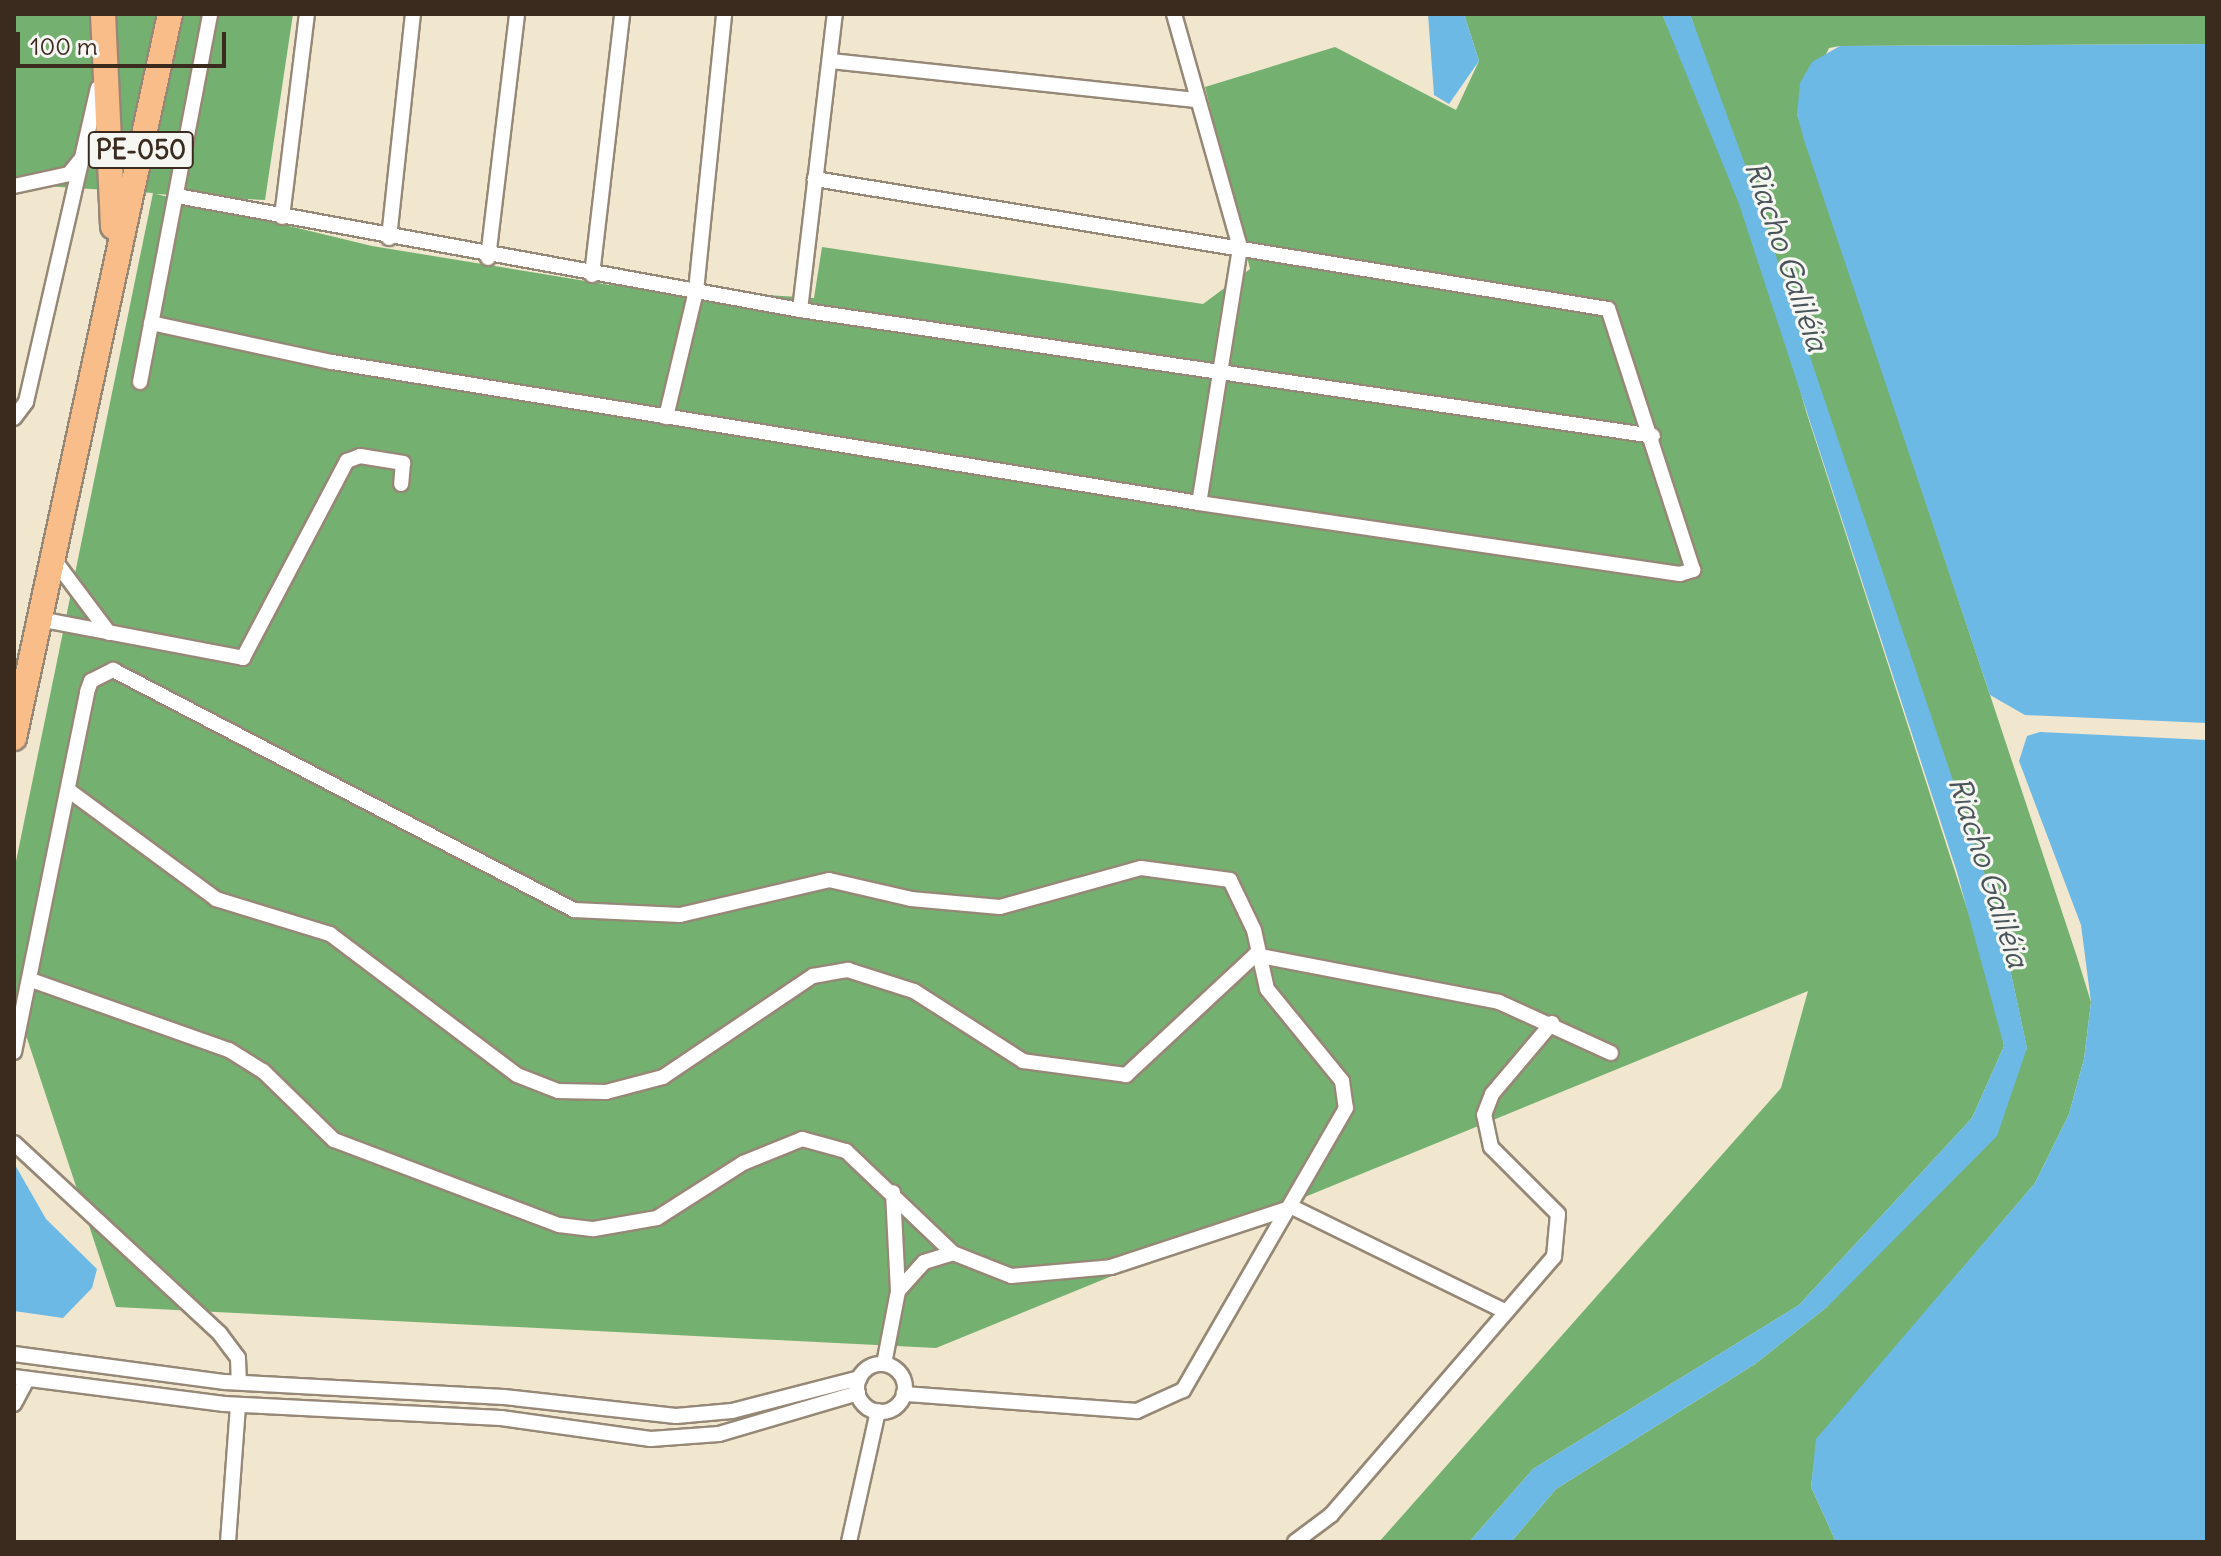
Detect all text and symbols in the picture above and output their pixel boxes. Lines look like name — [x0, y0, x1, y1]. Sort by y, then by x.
scale bar — [20, 16, 230, 66]
text: 100 m — [30, 31, 98, 61]
road number: PE-050 — [87, 128, 195, 172]
water label: Riacho Galiléia — [1738, 156, 1836, 356]
water label: Riacho Galiléia — [1941, 772, 2037, 972]

